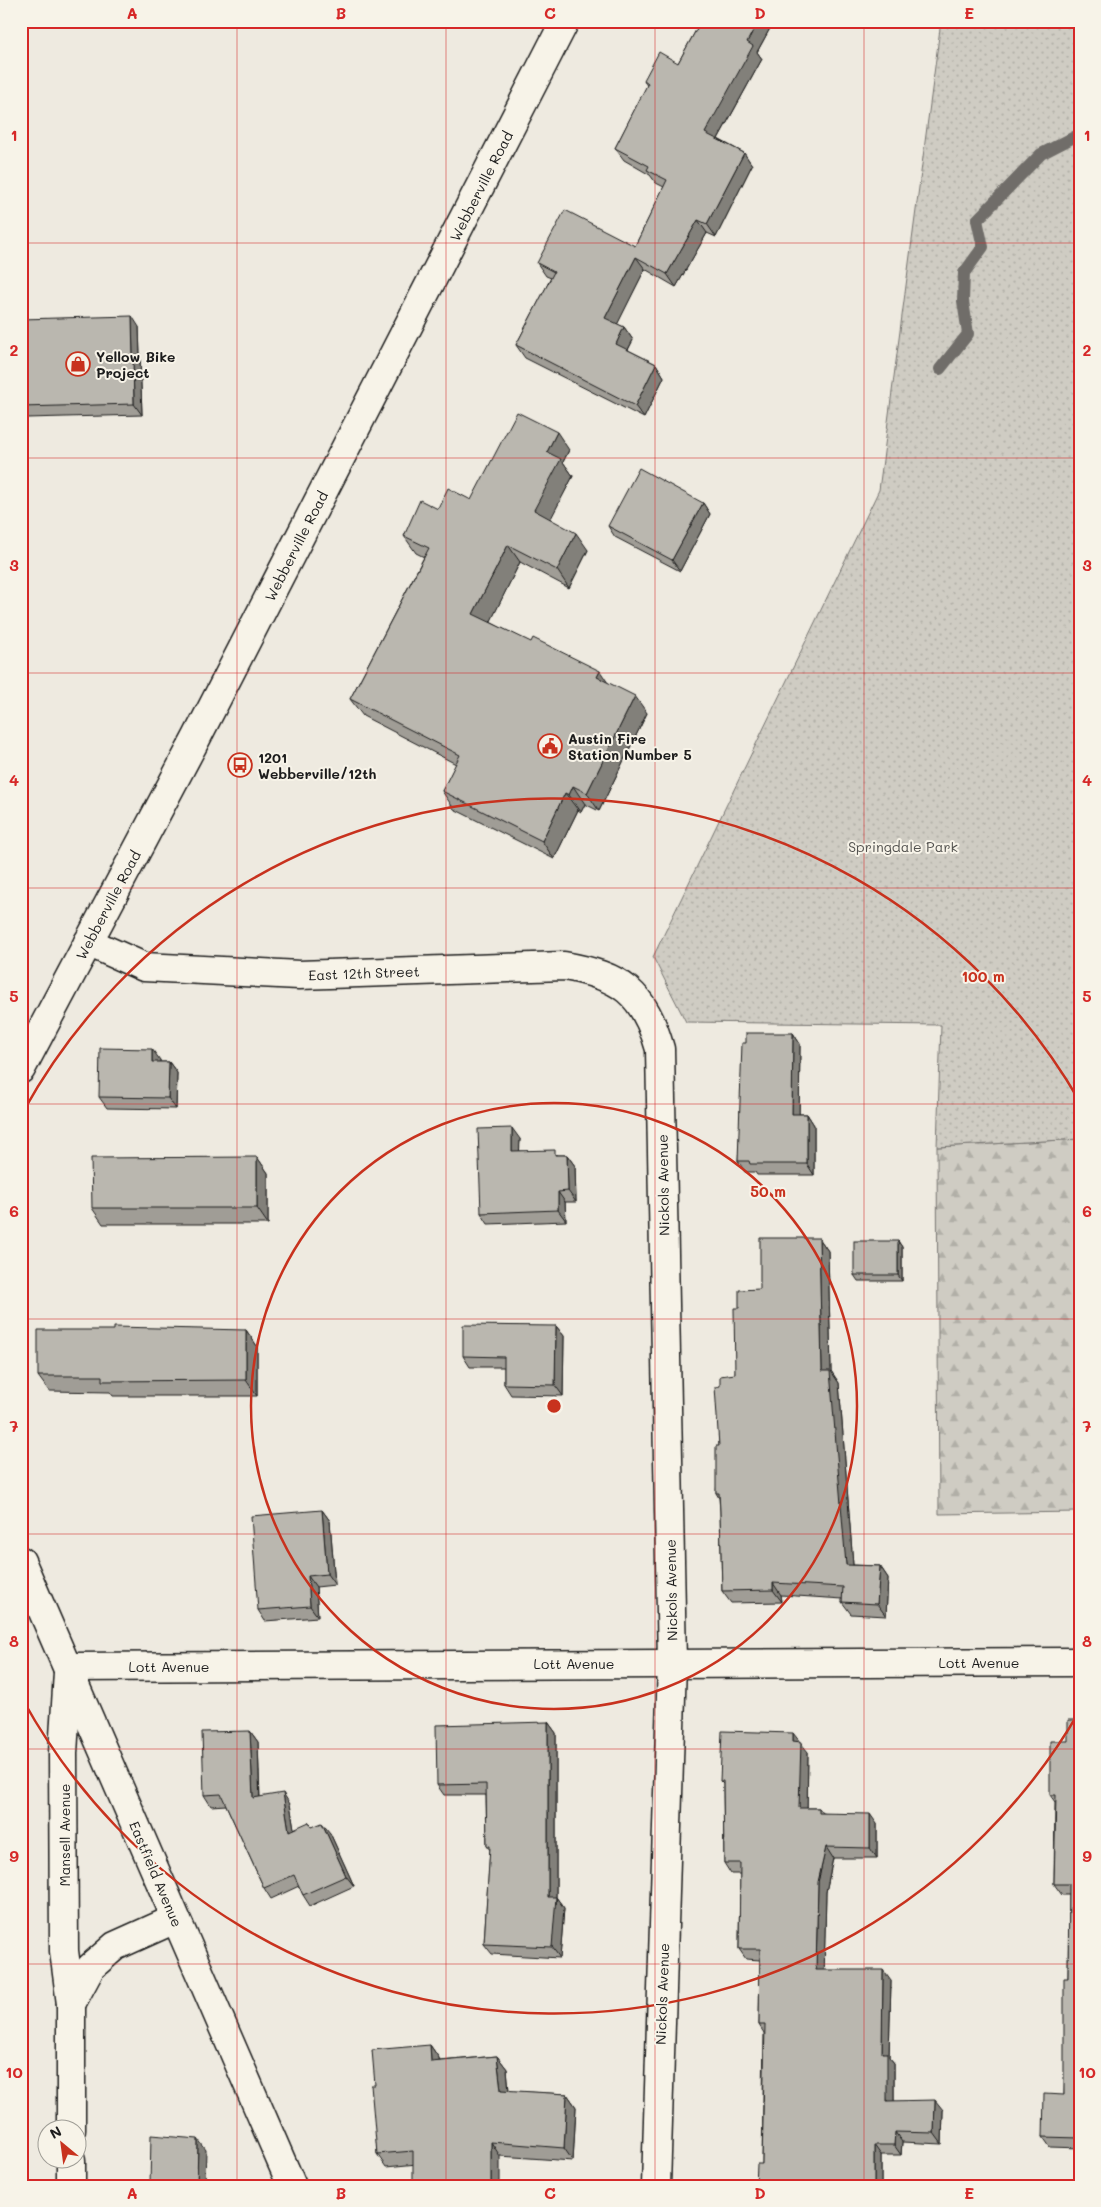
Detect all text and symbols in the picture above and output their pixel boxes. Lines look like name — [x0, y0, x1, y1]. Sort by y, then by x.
text: A — [126, 2, 138, 23]
text: B — [336, 2, 346, 23]
text: C — [544, 2, 556, 23]
text: D — [754, 2, 766, 23]
text: E — [964, 2, 974, 23]
text: 1 — [10, 124, 18, 145]
text: 1 — [1083, 124, 1091, 145]
street label: Webberville Road — [445, 128, 517, 244]
text: 2 — [10, 339, 19, 360]
text: 2 — [1083, 339, 1092, 360]
place label: Yellow Bike Project — [96, 347, 175, 382]
shop icon: Yellow Bike Project — [65, 351, 91, 377]
street label: Webberville Road — [260, 488, 332, 604]
text: 3 — [9, 554, 19, 575]
text: 3 — [1082, 554, 1092, 575]
place label: Austin Fire Station Number 5 — [568, 729, 692, 764]
public building icon: Austin Fire Station Number 5 — [537, 733, 563, 759]
place label: 1201 Webberville/12th — [258, 748, 377, 783]
bus stop icon: 1201 Webberville/12th — [227, 752, 253, 778]
text: 4 — [9, 769, 19, 790]
text: 4 — [1082, 769, 1092, 790]
park label: Springdale Park — [848, 837, 958, 856]
street label: Webberville Road — [71, 847, 145, 963]
street label: East 12th Street — [308, 962, 420, 984]
text: 100 m — [961, 966, 1005, 986]
text: 5 — [9, 985, 19, 1006]
text: 5 — [1082, 985, 1092, 1006]
street label: Nickols Avenue — [653, 1134, 673, 1236]
text: 50 m — [750, 1181, 786, 1201]
text: 6 — [9, 1200, 19, 1221]
text: 6 — [1082, 1200, 1092, 1221]
centre of rings — [545, 1397, 563, 1415]
text: 7 — [10, 1415, 19, 1436]
text: 7 — [1083, 1415, 1092, 1436]
street label: Nickols Avenue — [661, 1539, 681, 1641]
text: 8 — [9, 1630, 19, 1651]
text: 8 — [1082, 1630, 1092, 1651]
street label: Lott Avenue — [939, 1653, 1019, 1672]
street label: Lott Avenue — [534, 1654, 614, 1673]
street label: Lott Avenue — [129, 1657, 209, 1676]
street label: Mansell Avenue — [55, 1783, 74, 1887]
street label: Eastfield Avenue — [125, 1818, 187, 1930]
text: 9 — [9, 1845, 19, 1866]
text: 9 — [1082, 1845, 1092, 1866]
street label: Nickols Avenue — [651, 1943, 673, 2045]
text: 10 — [5, 2061, 23, 2082]
text: 10 — [1078, 2061, 1096, 2082]
north arrow — [38, 2120, 88, 2170]
text: N — [46, 2121, 65, 2143]
text: A — [126, 2182, 138, 2203]
text: B — [336, 2182, 346, 2203]
text: C — [544, 2182, 556, 2203]
text: D — [754, 2182, 766, 2203]
text: E — [964, 2182, 974, 2203]

